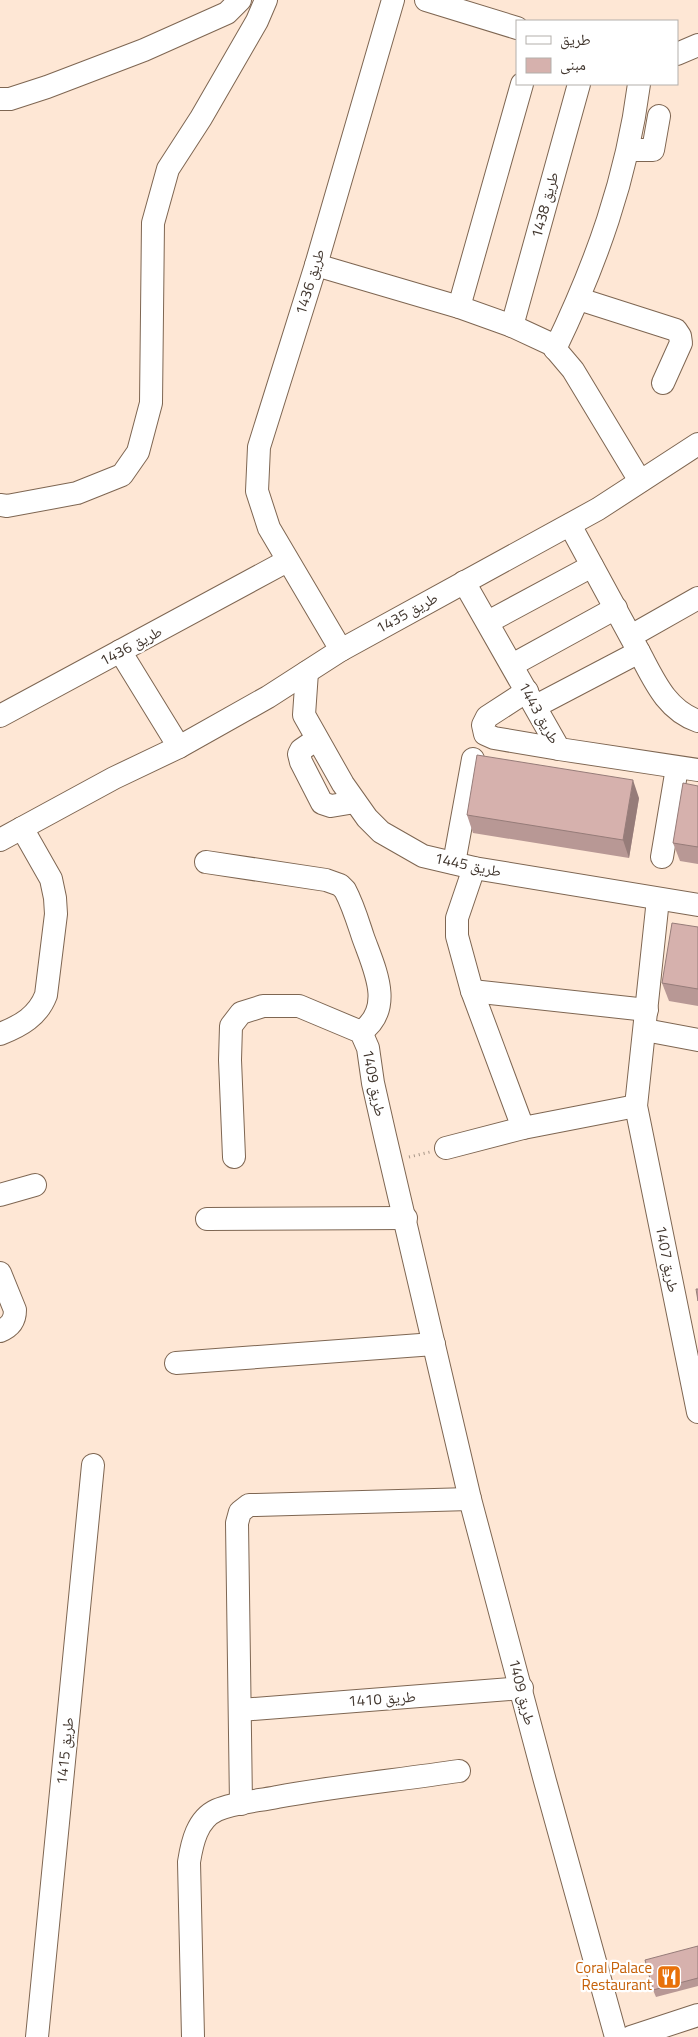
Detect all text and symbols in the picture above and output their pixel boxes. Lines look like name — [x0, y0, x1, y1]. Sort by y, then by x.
legend — [516, 20, 678, 85]
text: طريق — [560, 28, 591, 51]
text: مبنى — [560, 53, 586, 76]
street label: طريق 1438 — [525, 169, 564, 241]
street label: طريق 1436 — [289, 246, 330, 318]
street label: طريق 1435 — [372, 586, 442, 639]
street label: طريق 1436 — [95, 619, 166, 672]
street label: طريق 1443 — [513, 678, 566, 748]
street label: طريق 1445 — [433, 846, 504, 883]
street label: طريق 1409 — [357, 1048, 392, 1118]
street label: طريق 1407 — [650, 1224, 685, 1294]
street label: طريق 1409 — [503, 1656, 542, 1728]
street label: طريق 1410 — [347, 1685, 417, 1712]
street label: طريق 1415 — [50, 1716, 79, 1786]
place label: Coral Palace Restaurant — [575, 1956, 653, 1996]
restaurant icon: Coral Palace Restaurant — [656, 1964, 682, 1990]

